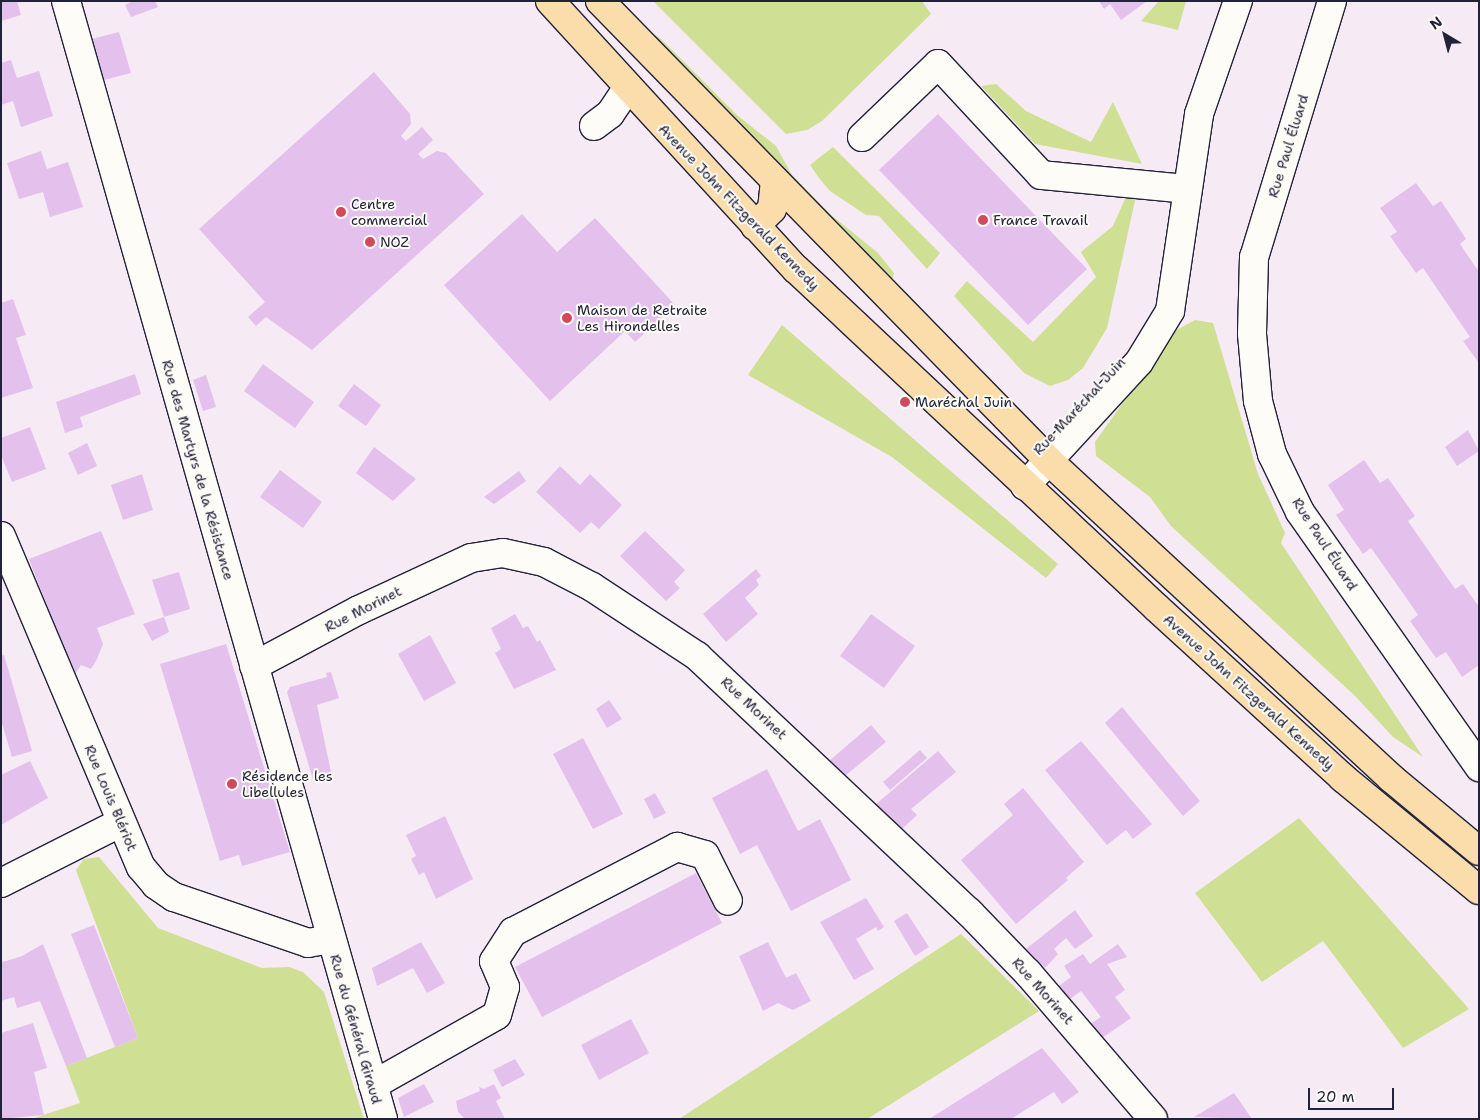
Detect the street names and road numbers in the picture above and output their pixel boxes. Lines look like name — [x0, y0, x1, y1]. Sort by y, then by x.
street label: Rue Paul Éluard — [1264, 92, 1312, 200]
street label: Avenue John Fitzgerald Kennedy — [655, 120, 823, 294]
street label: Rue Maréchal Juin — [1029, 354, 1129, 458]
street label: Rue des Martyrs de la Résistance — [158, 358, 238, 582]
street label: Rue Paul Éluard — [1289, 495, 1361, 593]
street label: Rue Morinet — [322, 582, 404, 636]
street label: Avenue John Fitzgerald Kennedy — [1160, 611, 1338, 773]
street label: Rue Morinet — [718, 673, 790, 743]
street label: Rue Louis Blériot — [81, 742, 141, 854]
street label: Rue du Général Giraud — [327, 952, 385, 1106]
street label: Rue Morinet — [1009, 954, 1077, 1028]

